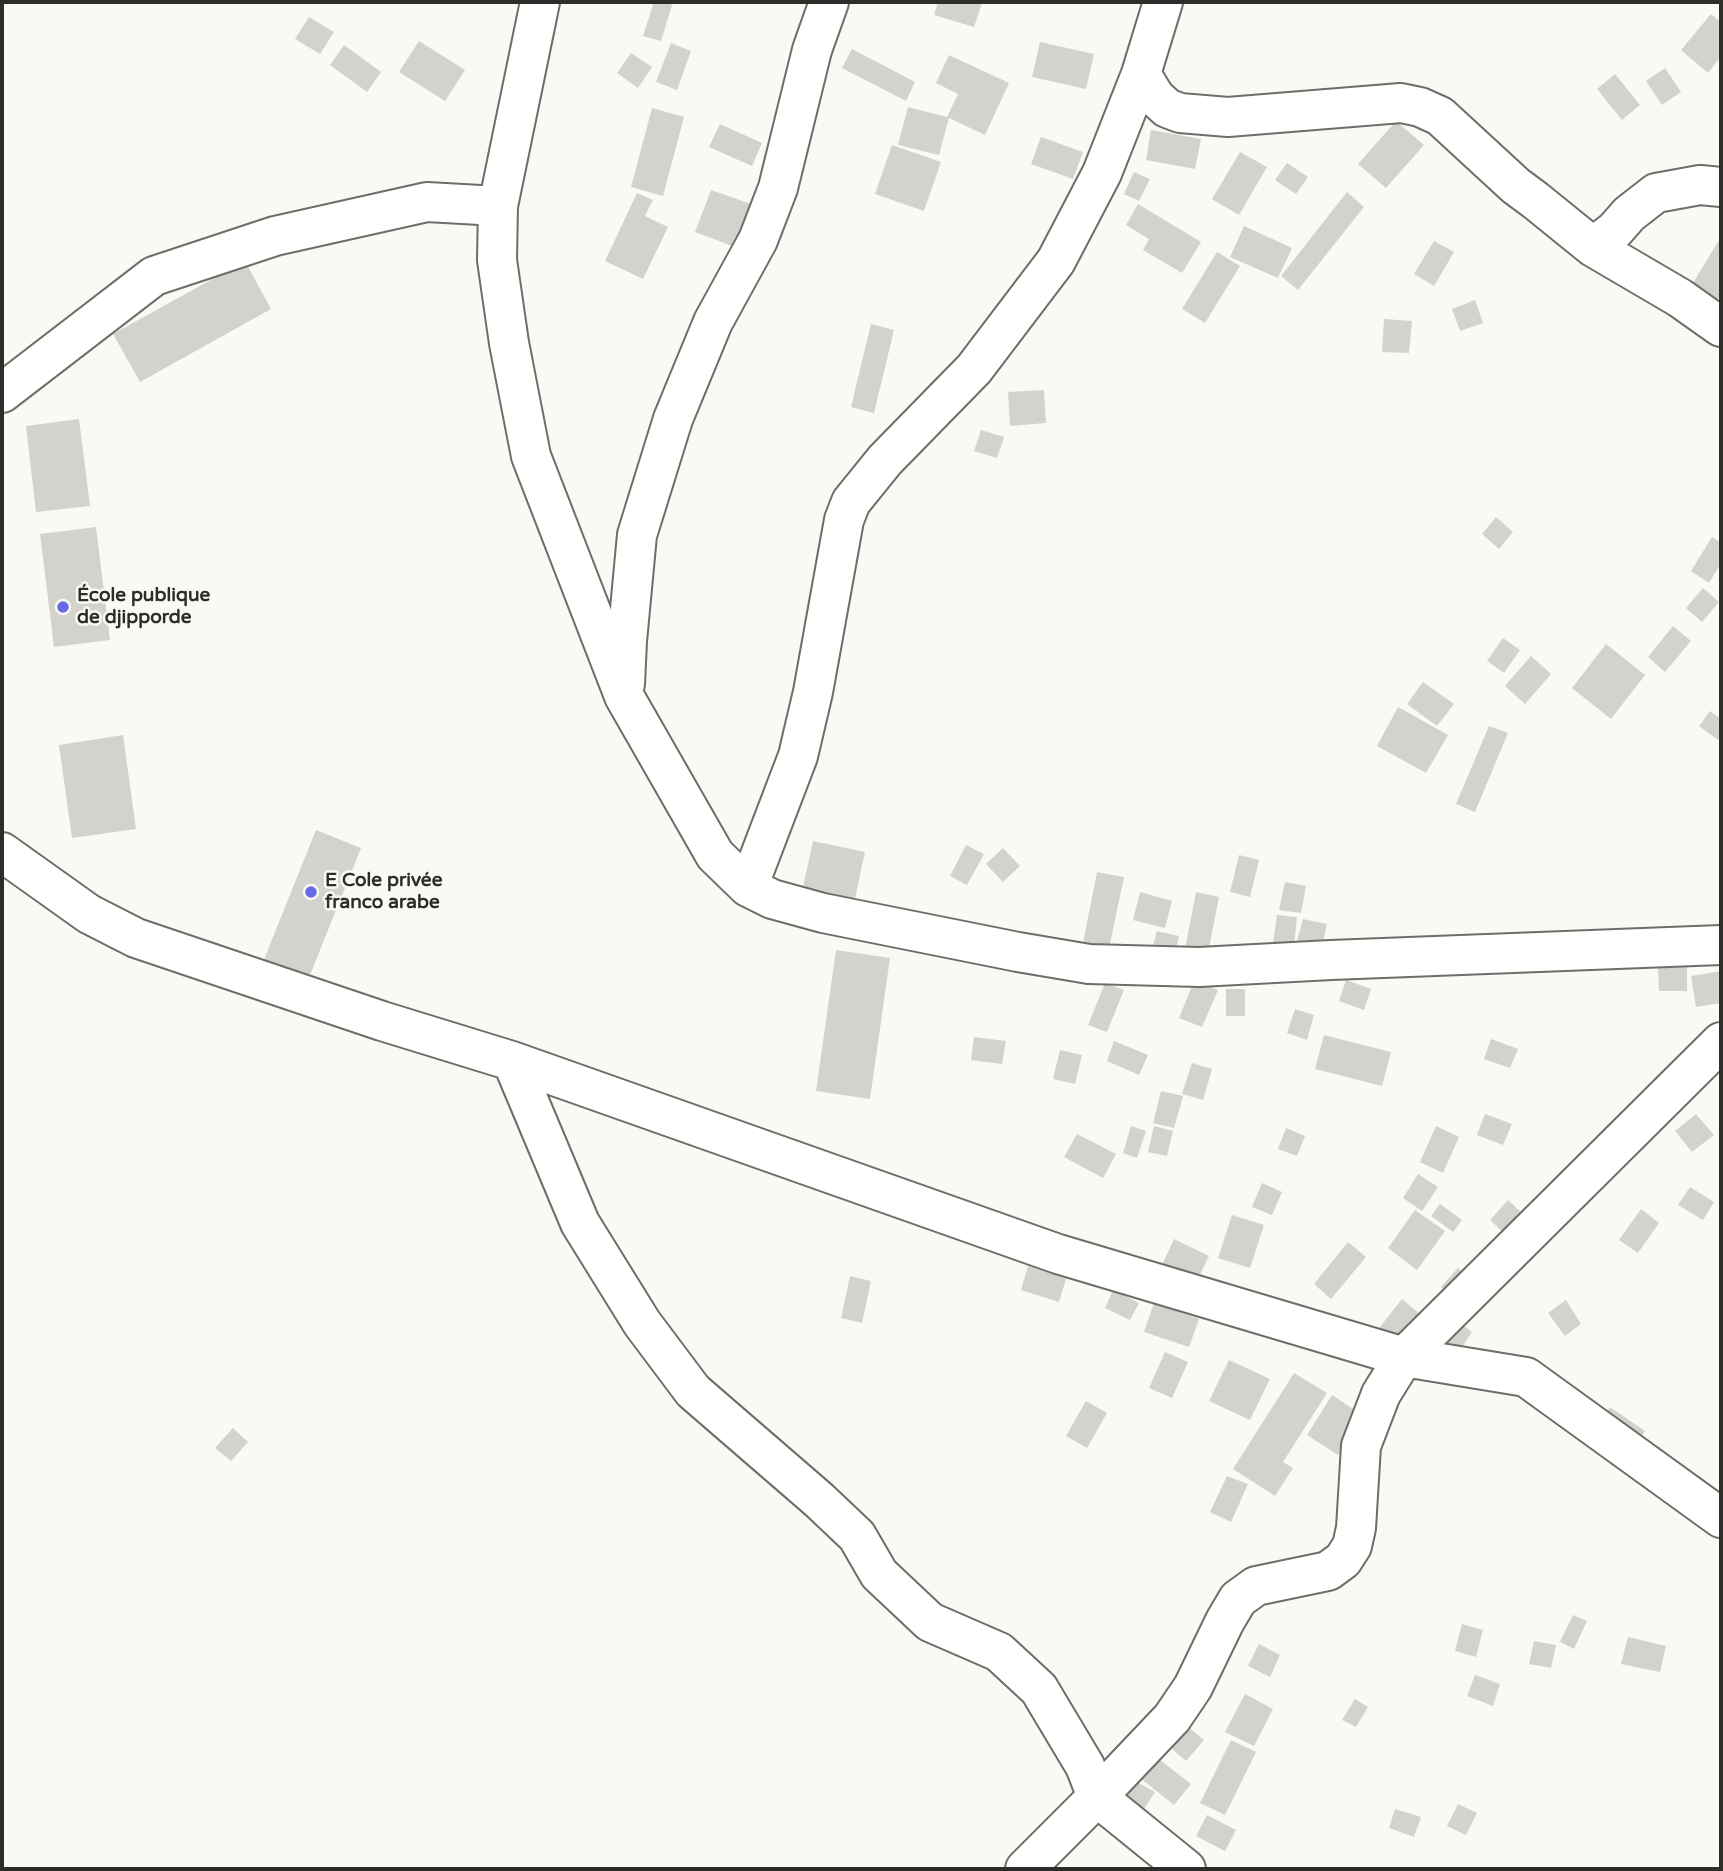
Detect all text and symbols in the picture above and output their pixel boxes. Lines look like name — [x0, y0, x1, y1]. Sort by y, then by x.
place label: École publique de djipporde — [77, 585, 210, 629]
marker: École publique de djipporde — [55, 599, 71, 615]
place label: E Cole privée franco arabe — [325, 870, 442, 914]
marker: E Cole privée franco arabe — [303, 884, 319, 900]

